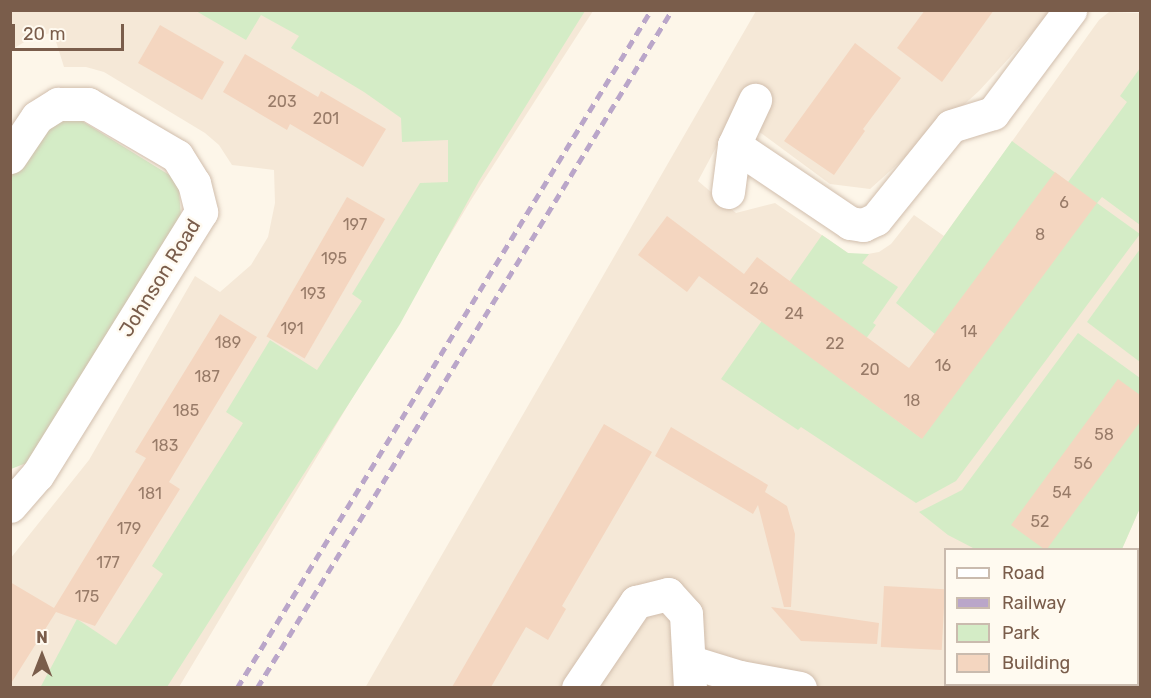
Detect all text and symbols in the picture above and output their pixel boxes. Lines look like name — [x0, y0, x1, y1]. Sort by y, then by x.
scale bar — [15, 12, 128, 50]
text: 20 m — [23, 23, 65, 45]
house number: 203 — [267, 92, 297, 112]
house number: 201 — [313, 109, 339, 129]
house number: 6 — [1059, 193, 1069, 213]
street label: Johnson Road — [114, 215, 206, 341]
house number: 197 — [343, 215, 367, 235]
house number: 8 — [1035, 225, 1045, 245]
house number: 195 — [321, 249, 347, 269]
house number: 26 — [749, 279, 769, 299]
house number: 193 — [300, 284, 326, 304]
house number: 24 — [784, 304, 804, 324]
house number: 191 — [280, 319, 304, 339]
house number: 14 — [961, 322, 977, 342]
house number: 189 — [215, 333, 241, 353]
house number: 22 — [826, 334, 844, 354]
house number: 16 — [935, 356, 951, 376]
house number: 20 — [860, 360, 880, 380]
house number: 187 — [194, 367, 220, 387]
house number: 18 — [903, 391, 921, 411]
house number: 185 — [173, 401, 199, 421]
house number: 58 — [1094, 425, 1114, 445]
house number: 183 — [152, 436, 178, 456]
house number: 56 — [1073, 454, 1093, 474]
house number: 54 — [1052, 483, 1072, 503]
house number: 181 — [138, 484, 162, 504]
house number: 52 — [1031, 512, 1049, 532]
house number: 179 — [117, 519, 141, 539]
legend — [944, 548, 1139, 686]
house number: 177 — [96, 553, 120, 573]
text: Road — [1002, 562, 1045, 584]
house number: 175 — [75, 587, 99, 607]
text: Railway — [1002, 592, 1066, 614]
text: Park — [1002, 622, 1039, 644]
north arrow — [12, 626, 72, 686]
text: N — [36, 628, 48, 647]
text: Building — [1002, 652, 1070, 674]

